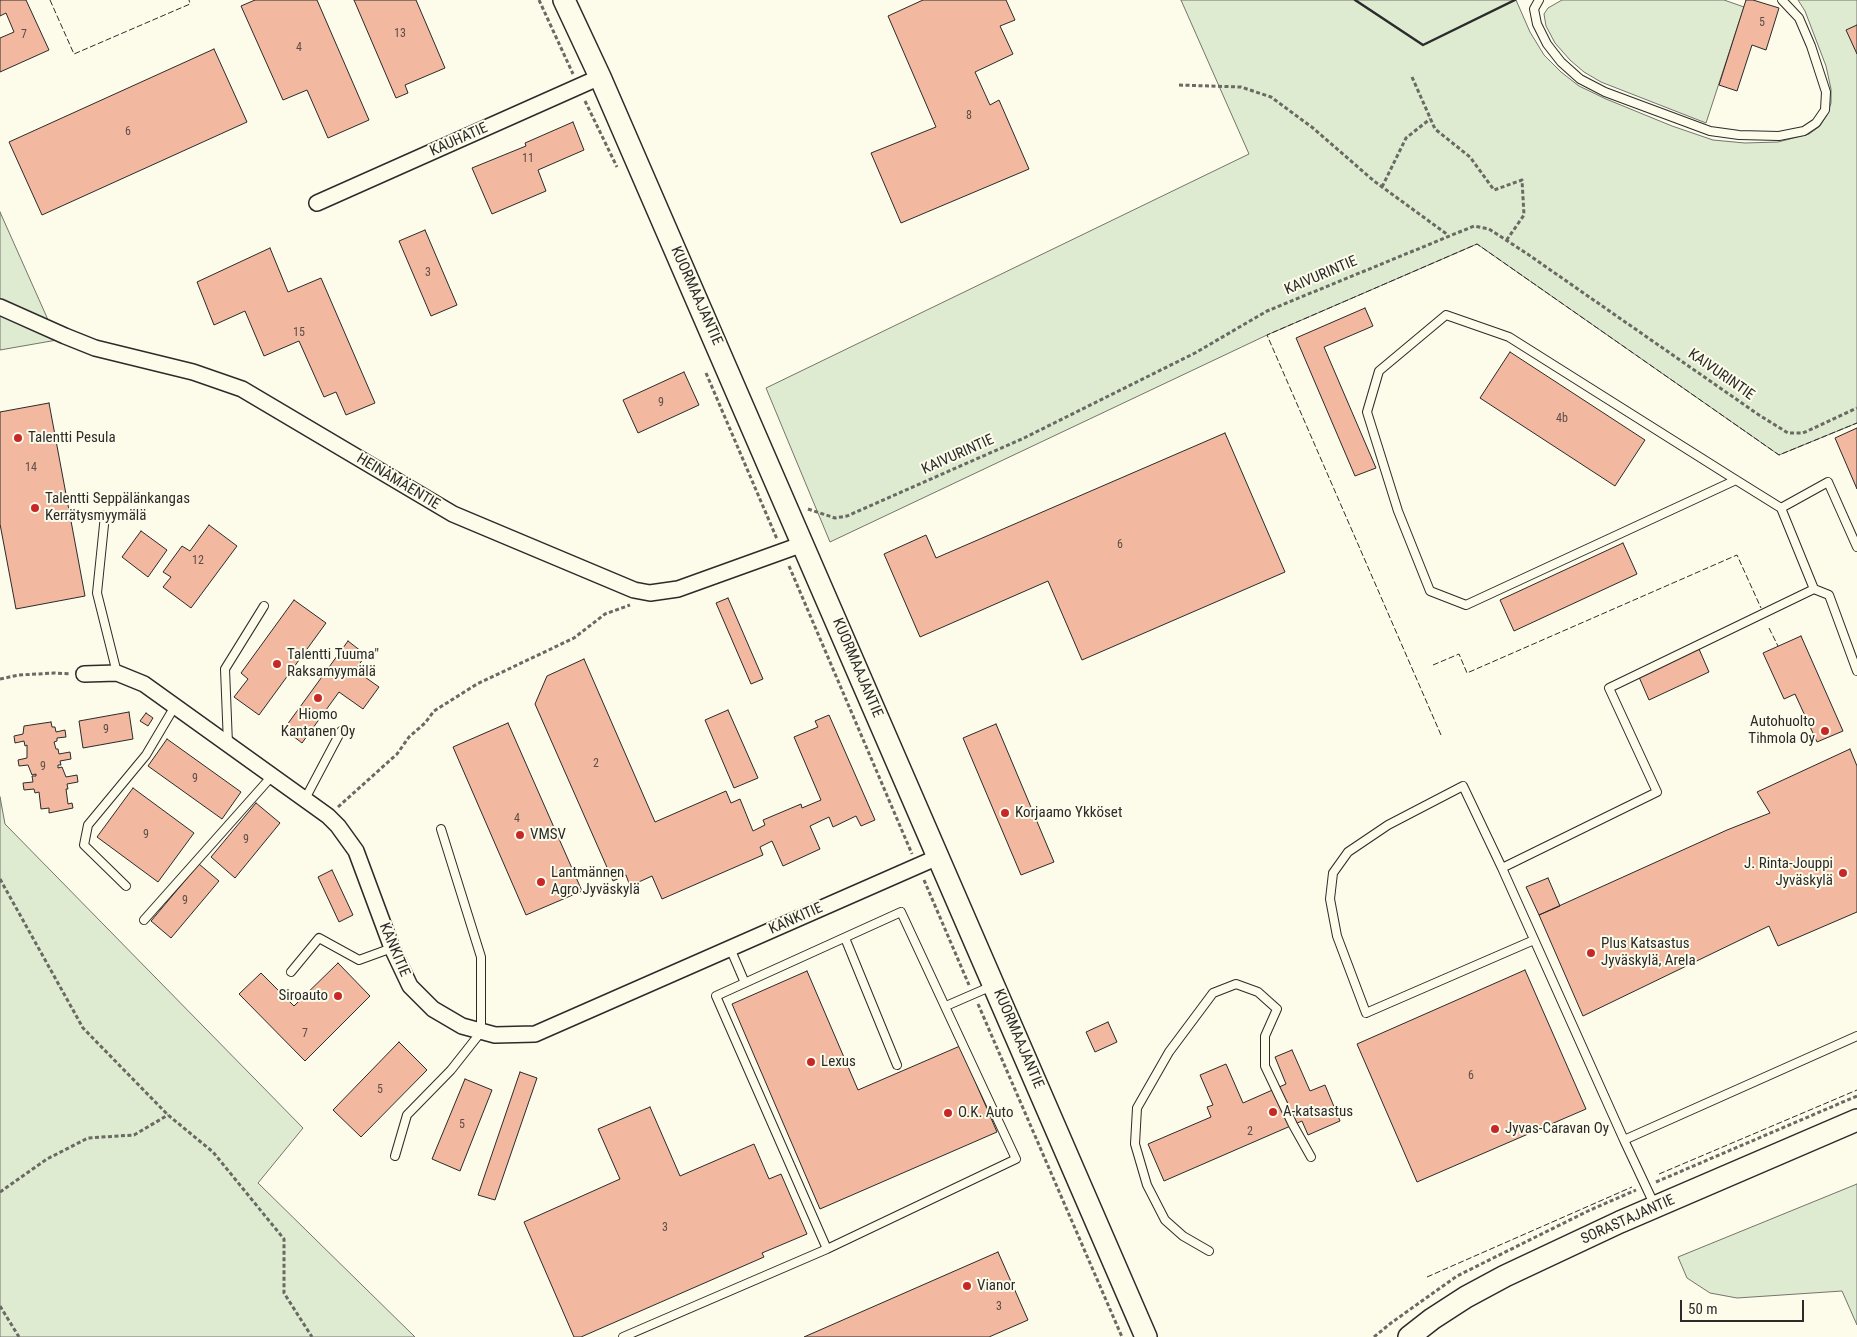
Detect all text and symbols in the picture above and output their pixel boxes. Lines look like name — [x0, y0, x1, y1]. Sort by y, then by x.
house number: 5 — [1759, 16, 1765, 30]
house number: 13 — [394, 27, 406, 41]
house number: 7 — [21, 28, 27, 42]
house number: 4 — [296, 41, 302, 55]
house number: 8 — [966, 109, 972, 123]
street label: KAUHATIE — [427, 119, 491, 161]
house number: 6 — [125, 125, 131, 139]
house number: 11 — [522, 152, 534, 166]
street label: KUORMAAJANTIE — [666, 244, 726, 348]
street label: KAIVURINTIE — [1282, 253, 1360, 299]
house number: 3 — [425, 266, 431, 280]
house number: 15 — [293, 326, 305, 340]
street label: KAIVURINTIE — [1684, 345, 1758, 405]
house number: 9 — [658, 396, 664, 410]
house number: 4b — [1556, 412, 1568, 426]
place label: Talentti Pesula — [28, 429, 116, 447]
street label: KAIVURINTIE — [919, 431, 997, 479]
marker: Talentti Pesula — [12, 432, 24, 444]
street label: HEINÄMÄENTIE — [353, 450, 443, 514]
house number: 14 — [25, 461, 37, 475]
place label: Talentti Seppälänkangas Kerrätysmyymälä — [45, 490, 190, 525]
marker: Talentti Seppälänkangas Kerrätysmyymälä — [29, 502, 41, 514]
house number: 6 — [1117, 538, 1123, 552]
house number: 12 — [192, 554, 204, 568]
street label: KUORMAAJANTIE — [828, 616, 886, 720]
place label: Talentti Tuuma" Raksamyymälä — [287, 646, 379, 681]
marker: Talentti Tuuma" Raksamyymälä — [271, 658, 283, 670]
marker: Hiomo Kantanen Oy — [312, 692, 324, 704]
place label: Hiomo Kantanen Oy — [281, 706, 355, 741]
place label: Autohuolto Tihmola Oy — [1748, 713, 1815, 748]
house number: 9 — [103, 723, 109, 737]
marker: Autohuolto Tihmola Oy — [1819, 725, 1831, 737]
house number: 2 — [593, 757, 599, 771]
house number: 9 — [40, 760, 46, 774]
house number: 9 — [192, 772, 198, 786]
place label: Korjaamo Ykköset — [1015, 804, 1122, 822]
marker: Korjaamo Ykköset — [999, 807, 1011, 819]
house number: 4 — [514, 812, 520, 826]
place label: VMSV — [530, 826, 566, 844]
house number: 9 — [143, 828, 149, 842]
marker: VMSV — [514, 829, 526, 841]
house number: 9 — [243, 833, 249, 847]
place label: J. Rinta-Jouppi Jyväskylä — [1744, 855, 1833, 890]
place label: Lantmännen Agro Jyväskylä — [551, 864, 640, 899]
marker: J. Rinta-Jouppi Jyväskylä — [1837, 867, 1849, 879]
marker: Lantmännen Agro Jyväskylä — [535, 876, 547, 888]
house number: 9 — [182, 894, 188, 908]
street label: KANKITIE — [766, 899, 826, 939]
street label: KANKITIE — [375, 920, 413, 980]
place label: Plus Katsastus Jyväskylä, Arela — [1601, 935, 1696, 970]
marker: Plus Katsastus Jyväskylä, Arela — [1585, 947, 1597, 959]
place label: Siroauto — [279, 987, 328, 1005]
street label: KUORMAAJANTIE — [989, 987, 1047, 1091]
marker: Siroauto — [332, 990, 344, 1002]
house number: 7 — [302, 1027, 308, 1041]
place label: Lexus — [821, 1053, 856, 1071]
marker: Lexus — [805, 1056, 817, 1068]
house number: 6 — [1468, 1069, 1474, 1083]
house number: 5 — [377, 1083, 383, 1097]
place label: A-katsastus — [1283, 1103, 1353, 1121]
place label: O.K. Auto — [958, 1104, 1013, 1122]
marker: A-katsastus — [1267, 1106, 1279, 1118]
marker: O.K. Auto — [942, 1107, 954, 1119]
house number: 5 — [459, 1118, 465, 1132]
place label: Jyvas-Caravan Oy — [1505, 1120, 1609, 1138]
marker: Jyvas-Caravan Oy — [1489, 1123, 1501, 1135]
house number: 2 — [1247, 1125, 1253, 1139]
street label: SORASTAJANTIE — [1578, 1191, 1678, 1249]
house number: 3 — [662, 1221, 668, 1235]
place label: Vianor — [977, 1277, 1015, 1295]
marker: Vianor — [961, 1280, 973, 1292]
scale bar — [1682, 1290, 1806, 1322]
house number: 3 — [996, 1300, 1002, 1314]
text: 50 m — [1688, 1300, 1718, 1318]

